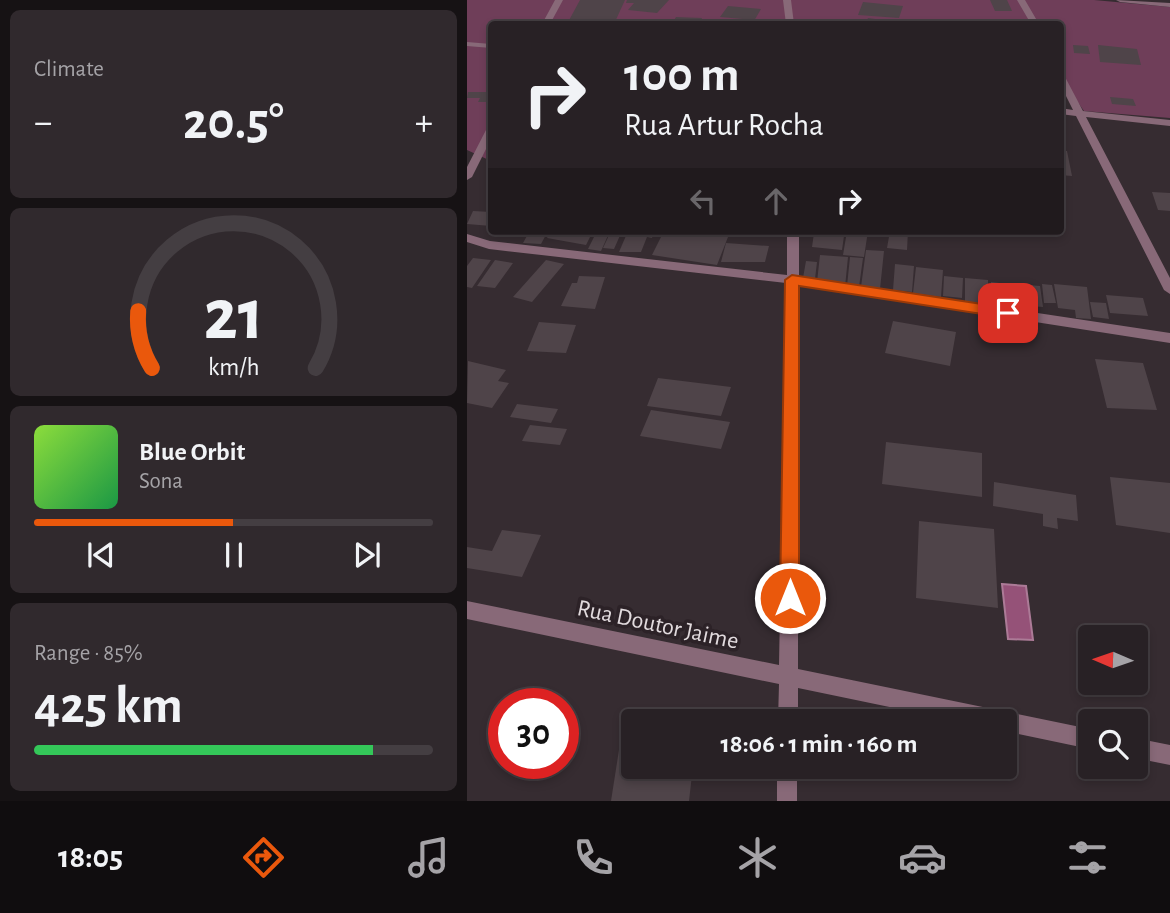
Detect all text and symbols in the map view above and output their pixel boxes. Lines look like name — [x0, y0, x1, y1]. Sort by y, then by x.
icon: right — [509, 49, 600, 140]
text: 100 m — [624, 51, 740, 100]
text: Climate — [34, 58, 104, 81]
text: 20.5° — [183, 96, 284, 148]
text: − — [34, 104, 52, 142]
text: + — [415, 104, 433, 142]
text: Rua Artur Rocha — [624, 109, 824, 141]
icon: left — [684, 182, 722, 220]
icon: ahead — [757, 182, 795, 220]
icon: right — [830, 182, 868, 220]
text: 21 — [203, 280, 264, 353]
pin — [978, 283, 1038, 343]
icon: arrive — [989, 294, 1027, 332]
text: km/h — [208, 354, 259, 379]
text: Blue Orbit — [139, 439, 245, 465]
text: Sona — [139, 470, 183, 493]
icon: previous — [82, 536, 120, 574]
icon: pause — [215, 536, 253, 574]
icon: next — [348, 536, 386, 574]
position arrow — [753, 561, 827, 635]
street label: Rua Doutor Jaime — [575, 596, 741, 654]
north arrow — [1078, 625, 1148, 695]
map controls — [1078, 625, 1148, 779]
text: Range · 85% — [34, 642, 143, 665]
text: 425 km — [34, 680, 183, 732]
speed limit sign: 30 — [488, 688, 579, 779]
button: search — [1078, 709, 1148, 779]
text: 18:06 · 1 min · 160 m — [720, 731, 918, 757]
icon: directions — [239, 833, 288, 882]
icon: music — [404, 833, 453, 882]
icon: phone — [569, 833, 618, 882]
icon: climate — [733, 833, 782, 882]
icon: car — [898, 833, 947, 882]
icon: filters — [1063, 833, 1112, 882]
text: 18:05 — [58, 841, 123, 873]

